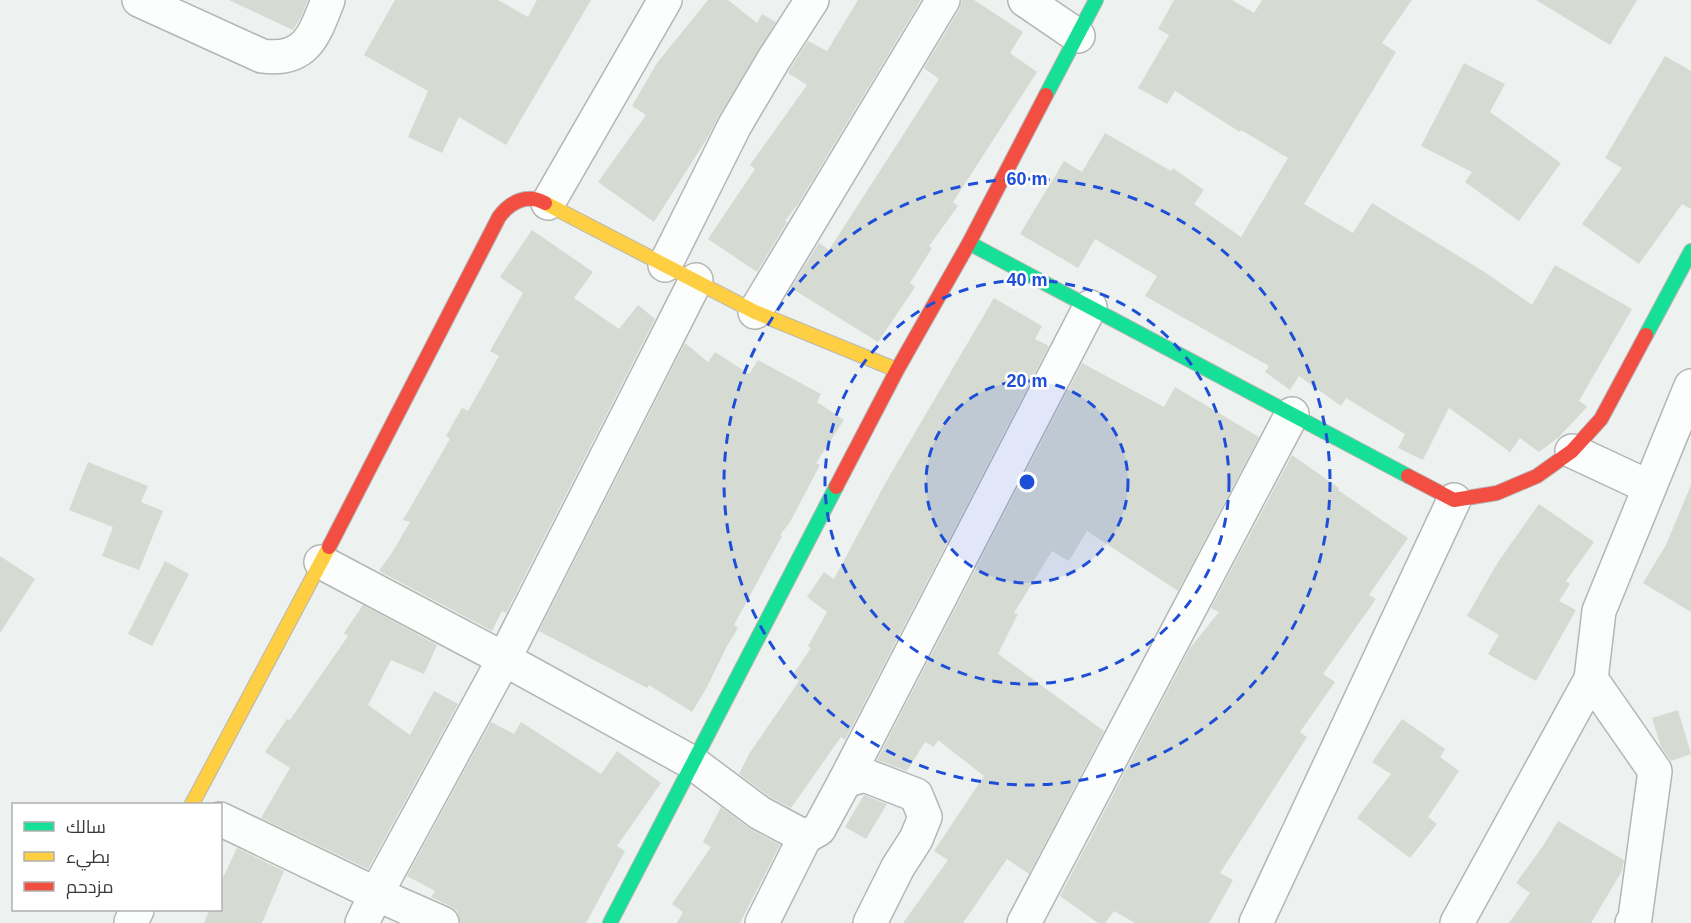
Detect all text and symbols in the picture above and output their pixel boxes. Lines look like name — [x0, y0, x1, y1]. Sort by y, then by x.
text: 60 m — [1006, 169, 1048, 189]
text: 40 m — [1006, 270, 1048, 290]
text: 20 m — [1006, 371, 1048, 391]
centre of rings — [1017, 472, 1037, 492]
legend — [12, 803, 222, 911]
text: سالك — [66, 817, 106, 837]
text: بطيء — [66, 847, 110, 871]
text: مزدحم — [66, 877, 114, 899]

